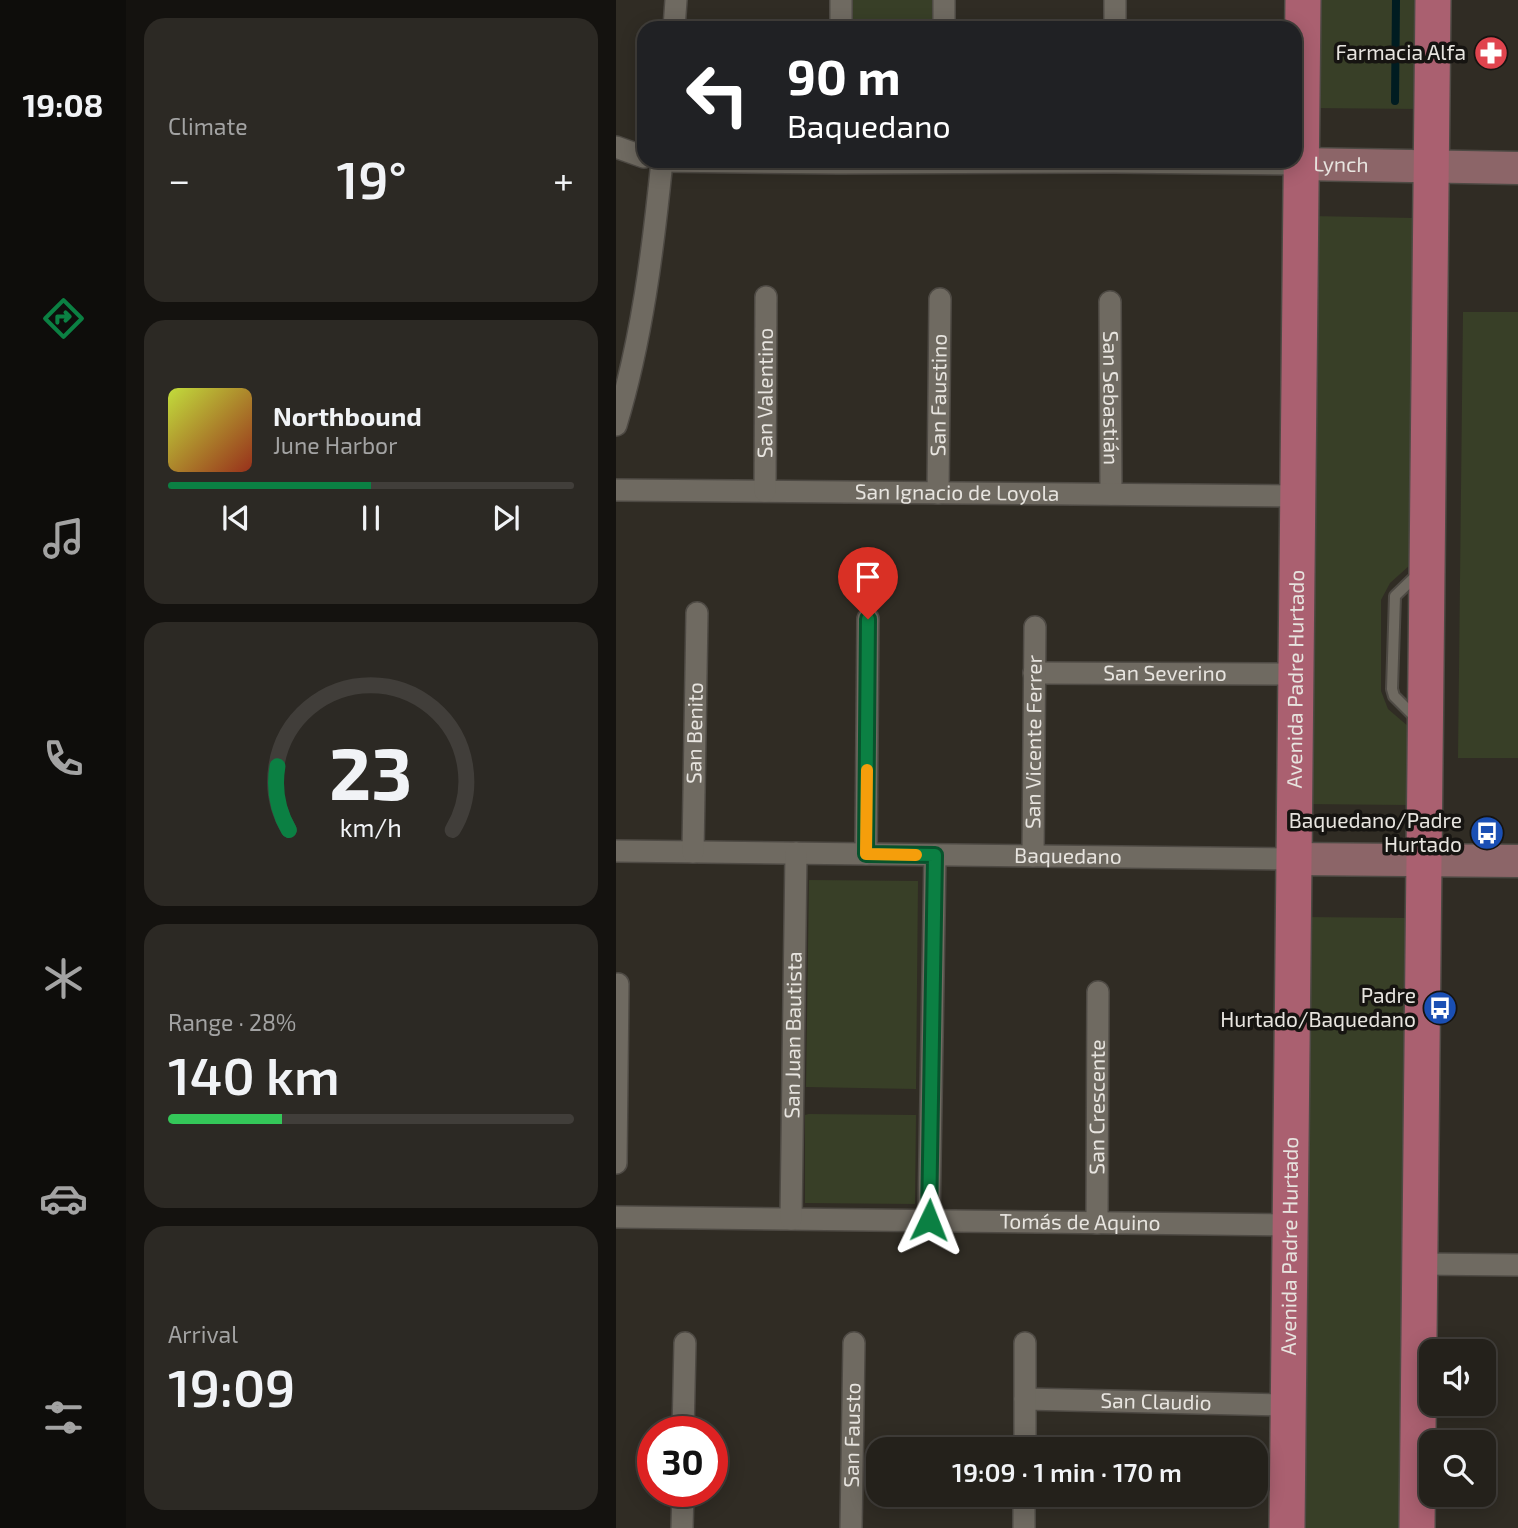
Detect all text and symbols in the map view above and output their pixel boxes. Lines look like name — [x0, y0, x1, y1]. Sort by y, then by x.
pharmacy icon: Farmacia Alfa — [1472, 34, 1510, 72]
place label: Farmacia Alfa — [1335, 39, 1466, 64]
text: 90 m — [787, 46, 901, 105]
icon: left — [672, 49, 763, 140]
text: 19:08 — [22, 85, 104, 123]
text: Baquedano — [787, 106, 951, 144]
text: Climate — [168, 112, 248, 140]
text: 19° — [336, 147, 407, 209]
street label: Lynch — [1313, 150, 1369, 176]
text: − — [168, 156, 190, 202]
text: + — [553, 156, 574, 202]
icon: directions — [39, 294, 88, 343]
street label: San Valentino — [751, 328, 777, 458]
street label: San Sebastián — [1099, 331, 1125, 465]
street label: San Faustino — [924, 334, 951, 456]
text: Northbound — [273, 400, 422, 431]
text: June Harbor — [273, 431, 397, 459]
street label: San Ignacio de Loyola — [855, 478, 1059, 505]
icon: previous — [217, 499, 255, 537]
icon: pause — [352, 499, 390, 537]
icon: next — [487, 499, 525, 537]
icon: music — [39, 514, 88, 563]
pin — [838, 547, 898, 619]
icon: arrive — [849, 558, 887, 596]
street label: Avenida Padre Hurtado — [1281, 570, 1308, 788]
street label: San Vicente Ferrer — [1019, 654, 1046, 829]
street label: San Severino — [1103, 659, 1227, 685]
street label: San Benito — [680, 682, 707, 784]
text: 23 — [329, 727, 413, 815]
icon: phone — [39, 734, 88, 783]
place label: Baquedano/Padre Hurtado — [1289, 807, 1462, 856]
text: km/h — [340, 812, 402, 842]
bus stop icon: Baquedano/Padre Hurtado — [1468, 814, 1506, 852]
street label: Baquedano — [1014, 842, 1122, 868]
street label: San Juan Bautista — [778, 951, 806, 1119]
icon: climate — [39, 954, 88, 1003]
place label: Padre Hurtado/Baquedano — [1220, 982, 1416, 1031]
bus stop icon: Padre Hurtado/Baquedano — [1421, 989, 1459, 1027]
text: Range · 28% — [168, 1008, 296, 1036]
street label: San Crescente — [1083, 1039, 1109, 1175]
text: 140 km — [168, 1043, 340, 1105]
street label: Avenida Padre Hurtado — [1275, 1137, 1302, 1355]
icon: car — [39, 1174, 88, 1223]
position arrow — [892, 1183, 966, 1257]
street label: Tomás de Aquino — [999, 1208, 1161, 1234]
text: Arrival — [168, 1320, 238, 1348]
map controls — [1419, 1339, 1496, 1507]
button: sound — [1419, 1339, 1496, 1416]
text: 19:09 — [168, 1355, 295, 1417]
street label: San Fausto — [838, 1382, 864, 1488]
street label: San Claudio — [1100, 1387, 1212, 1414]
icon: filters — [39, 1393, 88, 1442]
speed limit sign: 30 — [637, 1416, 728, 1507]
button: search — [1419, 1430, 1496, 1507]
text: 19:09 · 1 min · 170 m — [952, 1456, 1182, 1487]

